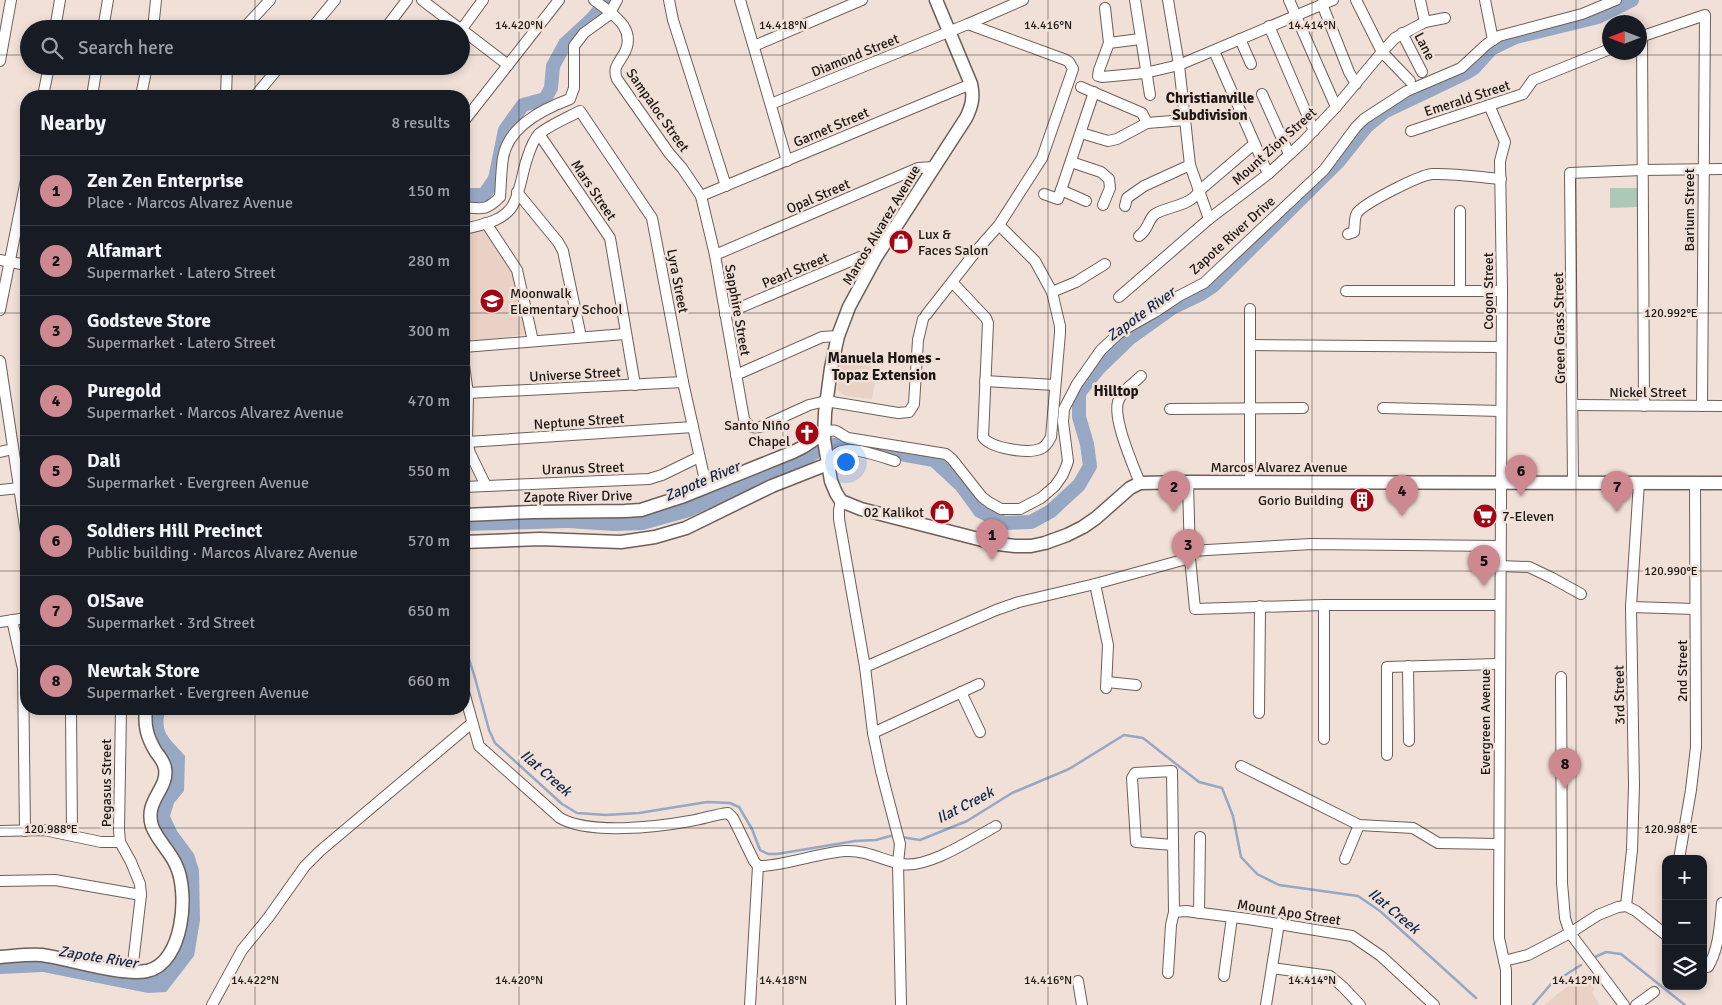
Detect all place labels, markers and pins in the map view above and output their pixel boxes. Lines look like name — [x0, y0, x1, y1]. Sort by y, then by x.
place label: Lux & Faces Salon — [918, 226, 988, 259]
shop icon: Lux & Faces Salon — [888, 229, 914, 255]
place label: Moonwalk Elementary School — [510, 285, 623, 318]
school or university icon: Moonwalk Elementary School — [479, 288, 505, 314]
place label: Santo Niño Chapel — [724, 417, 790, 450]
church icon: Santo Niño Chapel — [794, 420, 820, 446]
pin: 6 — [1505, 455, 1537, 496]
pin: 2 — [1158, 471, 1190, 512]
pin: 7 — [1601, 471, 1633, 512]
pin: 4 — [1386, 475, 1418, 516]
building icon: Gorio Building — [1349, 487, 1375, 513]
place label: Gorio Building — [1258, 492, 1344, 509]
shop icon: 02 Kalikot — [929, 499, 955, 525]
supermarket icon: 7-Eleven — [1472, 503, 1498, 529]
place label: 02 Kalikot — [864, 504, 924, 521]
place label: 7-Eleven — [1502, 508, 1554, 525]
pin: 1 — [976, 519, 1008, 560]
pin: 3 — [1172, 529, 1204, 570]
pin: 5 — [1468, 545, 1500, 586]
pin: 8 — [1549, 748, 1581, 789]

